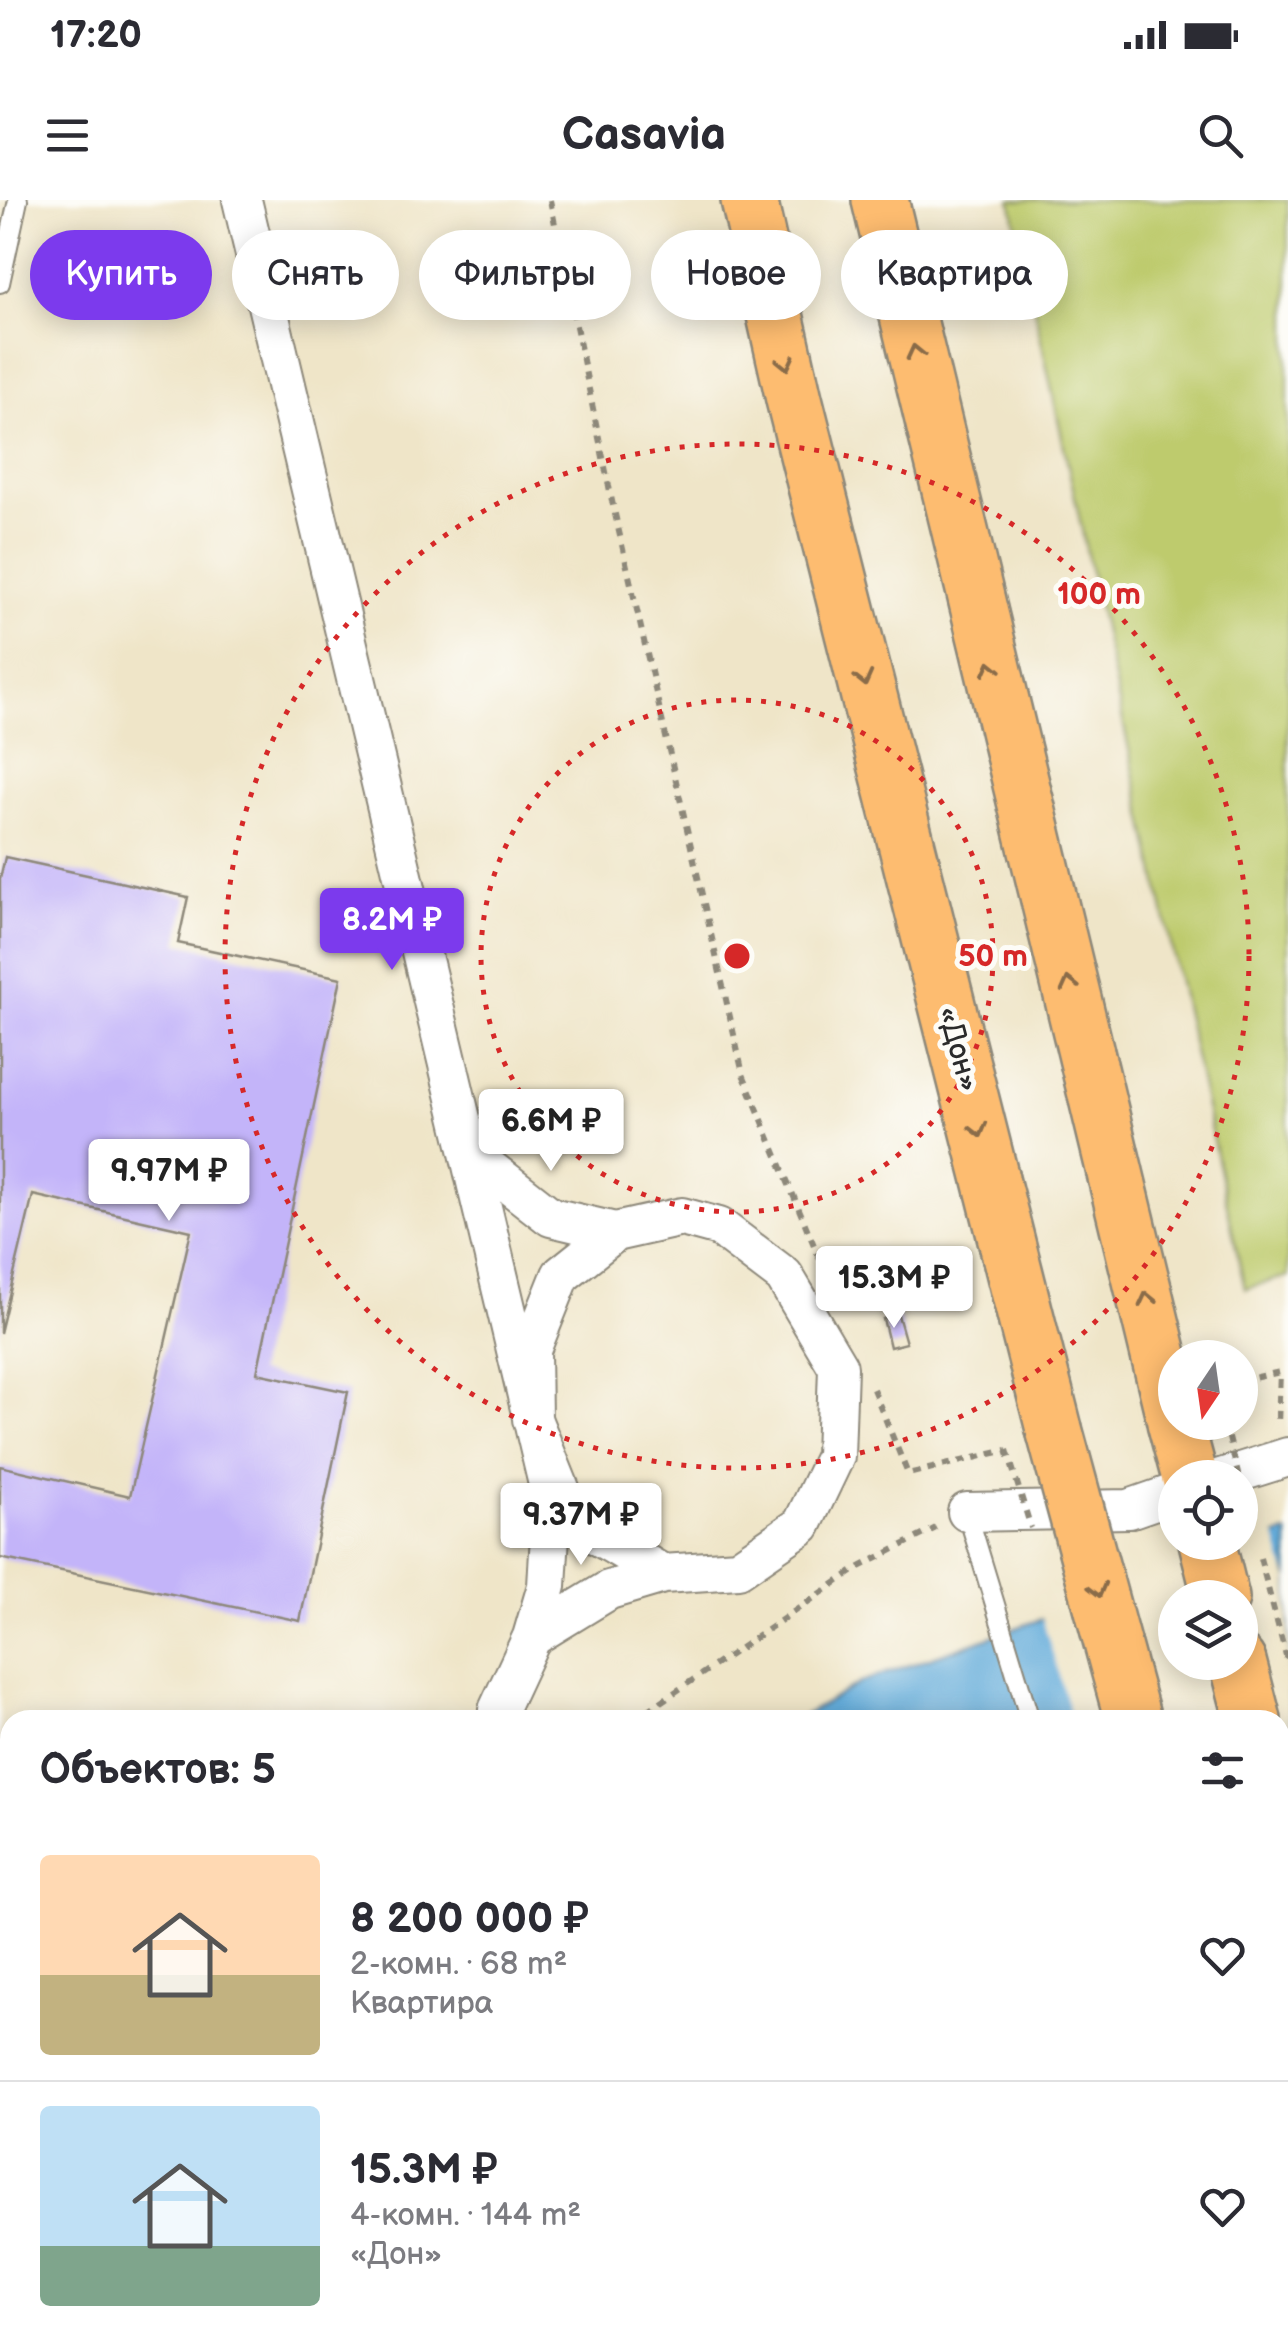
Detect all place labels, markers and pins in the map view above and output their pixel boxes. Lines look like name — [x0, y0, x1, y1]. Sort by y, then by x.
pin: 8.2M ₽ — [311, 888, 473, 973]
centre of rings — [719, 938, 755, 974]
pin: 6.6M ₽ — [470, 1089, 632, 1174]
pin: 9.97M ₽ — [77, 1139, 261, 1224]
pin: 15.3M ₽ — [802, 1246, 986, 1331]
pin: 9.37M ₽ — [489, 1483, 673, 1568]

